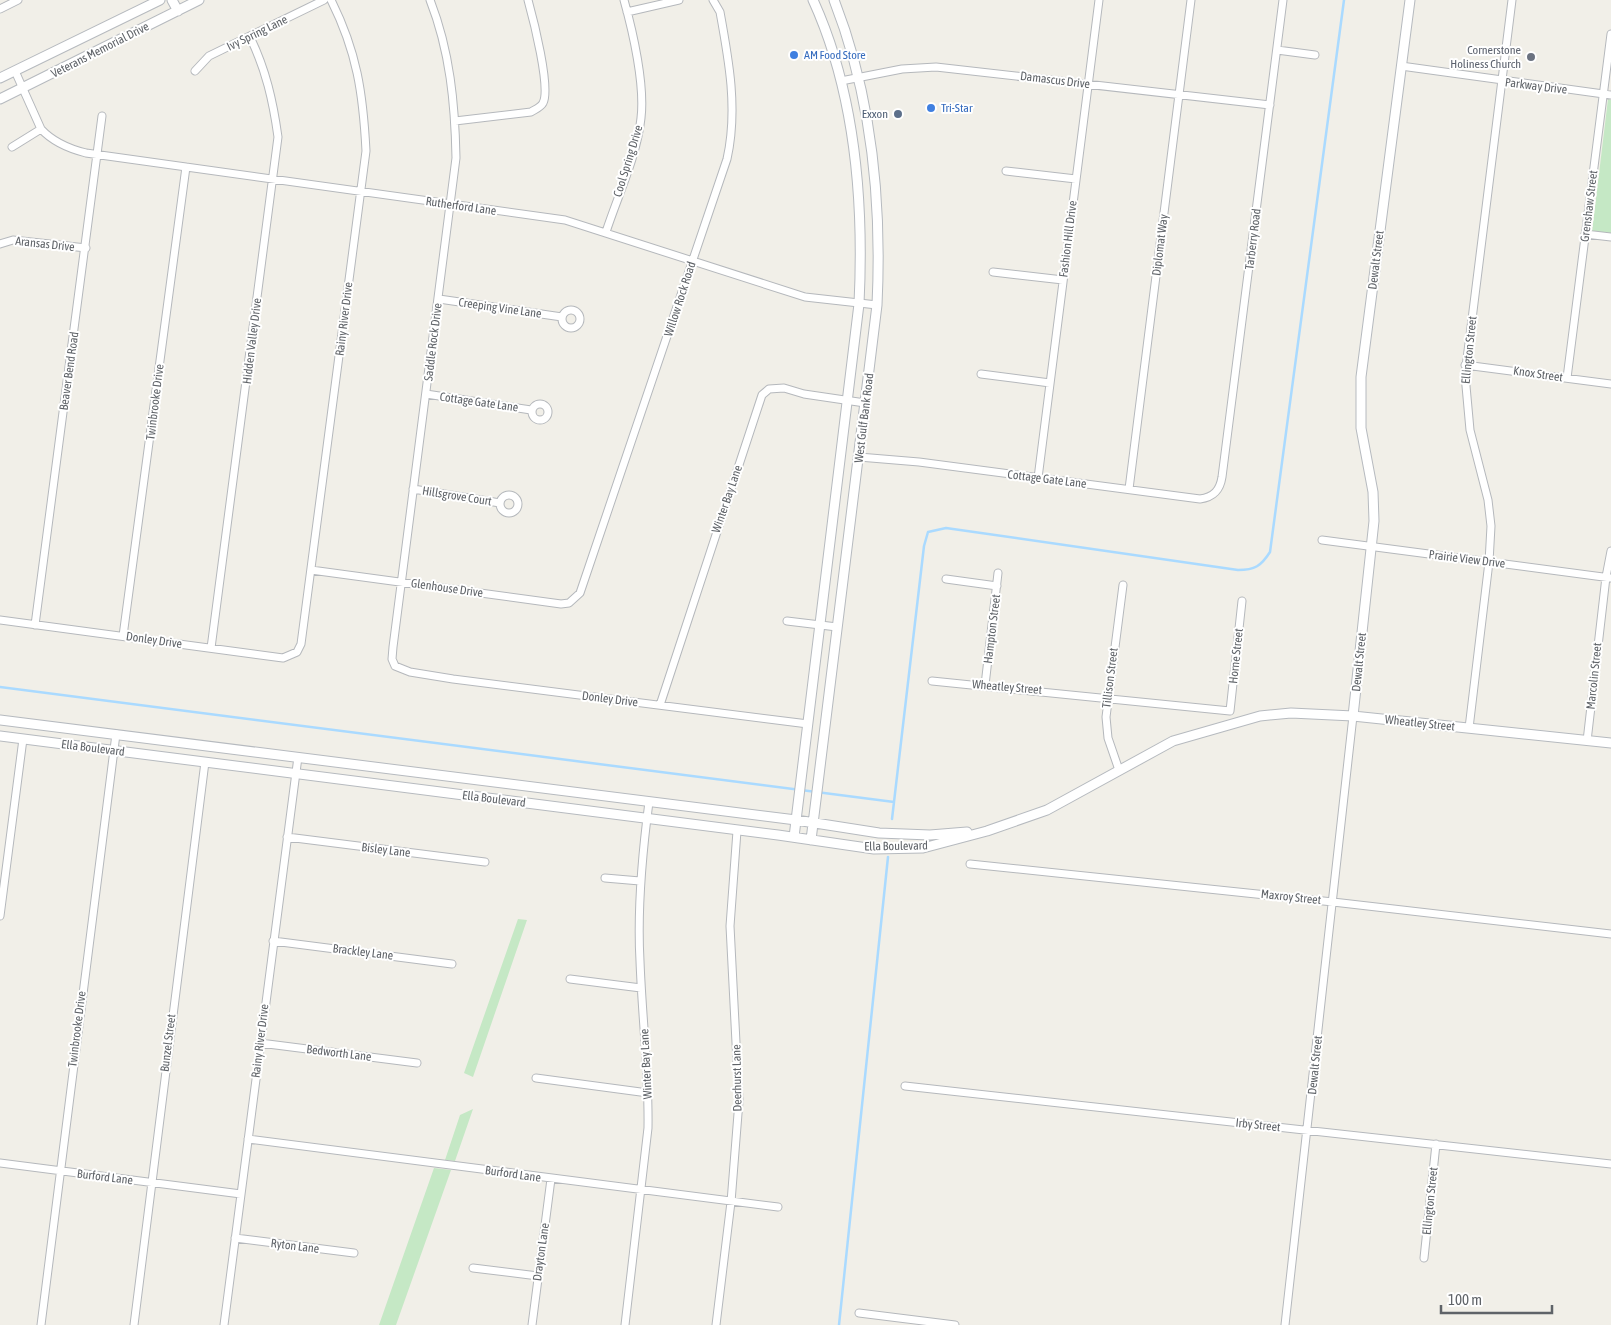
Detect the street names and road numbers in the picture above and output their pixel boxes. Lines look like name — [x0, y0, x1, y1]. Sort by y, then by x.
street label: Ivy Spring Lane — [224, 12, 290, 54]
street label: Veterans Memorial Drive — [49, 19, 151, 81]
street label: Damascus Drive — [1019, 69, 1091, 91]
street label: Parkway Drive — [1504, 75, 1568, 97]
street label: Cool Spring Drive — [610, 123, 646, 199]
street label: Grenshaw Street — [1578, 169, 1600, 243]
street label: Rutherford Lane — [425, 194, 497, 218]
street label: Fashion Hill Drive — [1056, 200, 1080, 278]
street label: Tarberry Road — [1242, 208, 1264, 270]
street label: Diplomat Way — [1149, 213, 1171, 277]
street label: Dewalt Street — [1365, 229, 1387, 290]
street label: Aransas Drive — [15, 234, 75, 254]
street label: Willow Rock Road — [661, 260, 699, 338]
street label: Rainy River Drive — [333, 281, 355, 357]
street label: Creeping Vine Lane — [457, 295, 543, 321]
street label: Hidden Valley Drive — [240, 297, 264, 385]
street label: Saddle Rock Drive — [421, 302, 445, 382]
street label: Ellington Street — [1458, 315, 1480, 385]
street label: Beaver Bend Road — [57, 331, 81, 411]
street label: Twinbrooke Drive — [143, 363, 167, 441]
street label: Knox Street — [1512, 364, 1564, 384]
street label: West Gulf Bank Road — [852, 372, 876, 464]
street label: Cottage Gate Lane — [439, 390, 519, 414]
street label: Winter Bay Lane — [709, 463, 745, 535]
street label: Cottage Gate Lane — [1007, 467, 1087, 491]
street label: Hillsgrove Court — [421, 484, 493, 508]
street label: Prairie View Drive — [1428, 547, 1506, 571]
street label: Glenhouse Drive — [410, 576, 484, 600]
street label: Hampton Street — [981, 593, 1003, 664]
street label: Horne Street — [1226, 627, 1246, 684]
street label: Donley Drive — [125, 629, 183, 651]
street label: Dewalt Street — [1349, 631, 1369, 692]
street label: Marcolin Street — [1584, 641, 1605, 710]
street label: Tillison Street — [1099, 647, 1121, 709]
street label: Wheatley Street — [971, 677, 1043, 697]
street label: Donley Drive — [581, 689, 639, 709]
street label: Wheatley Street — [1384, 712, 1456, 734]
street label: Ella Boulevard — [60, 737, 126, 759]
street label: Ella Boulevard — [461, 788, 527, 810]
street label: Ella Boulevard — [864, 838, 928, 854]
street label: Bisley Lane — [361, 840, 411, 860]
street label: Maxroy Street — [1260, 887, 1322, 907]
street label: Brackley Lane — [332, 941, 394, 963]
street label: Twinbrooke Drive — [65, 990, 89, 1068]
street label: Rainy River Drive — [249, 1003, 271, 1079]
street label: Bunzel Street — [158, 1013, 179, 1073]
street label: Winter Bay Lane — [637, 1028, 655, 1100]
street label: Dewalt Street — [1305, 1034, 1325, 1095]
street label: Bedworth Lane — [306, 1042, 372, 1064]
street label: Deerhurst Lane — [729, 1044, 745, 1112]
street label: Irby Street — [1235, 1116, 1282, 1134]
street label: Burford Lane — [484, 1163, 542, 1185]
street label: Ellington Street — [1419, 1166, 1441, 1236]
street label: Burford Lane — [76, 1167, 134, 1187]
street label: Drayton Lane — [530, 1222, 552, 1282]
street label: Ryton Lane — [270, 1236, 320, 1256]

